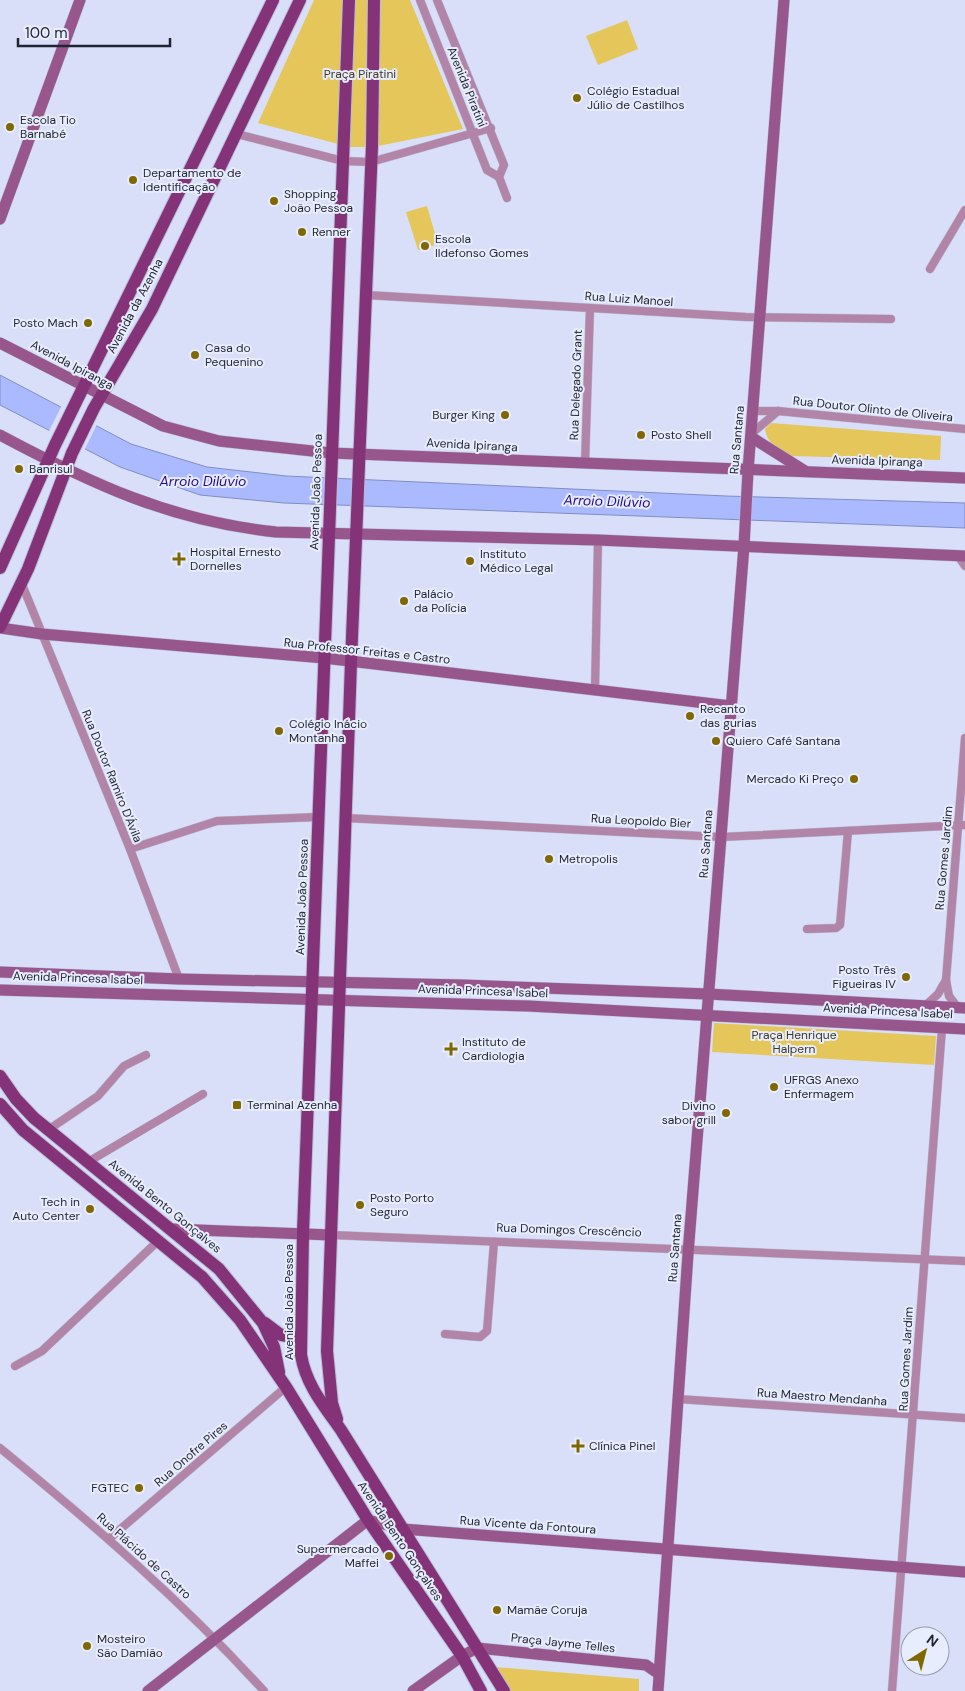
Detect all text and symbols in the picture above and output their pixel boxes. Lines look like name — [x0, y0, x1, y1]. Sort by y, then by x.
scale bar — [18, 15, 170, 47]
text: 100 m — [25, 23, 68, 43]
street label: Avenida Piratini — [444, 45, 490, 130]
park label: Praça Piratini — [324, 66, 396, 82]
place label: Colégio Estadual Júlio de Castilhos — [587, 83, 684, 113]
marker: Colégio Estadual Júlio de Castilhos — [571, 92, 583, 104]
place label: Escola Tio Barnabé — [20, 112, 76, 142]
marker: Escola Tio Barnabé — [4, 121, 16, 133]
place label: Departamento de Identificação — [143, 165, 242, 195]
marker: Departamento de Identificação — [127, 174, 139, 186]
place label: Shopping João Pessoa — [284, 186, 353, 216]
marker: Shopping João Pessoa — [268, 195, 280, 207]
place label: Renner — [312, 224, 351, 240]
marker: Renner — [296, 226, 308, 238]
place label: Escola Ildefonso Gomes — [435, 231, 529, 261]
marker: Escola Ildefonso Gomes — [419, 240, 431, 252]
street label: Avenida da Azenha — [103, 256, 167, 356]
street label: Rua Luiz Manoel — [584, 288, 674, 310]
place label: Posto Mach — [13, 315, 78, 331]
marker: Posto Mach — [82, 317, 94, 329]
street label: Rua Delegado Grant — [566, 329, 586, 441]
street label: Avenida Ipiranga — [28, 336, 116, 394]
place label: Casa do Pequenino — [205, 340, 263, 370]
marker: Casa do Pequenino — [189, 349, 201, 361]
street label: Rua Doutor Olinto de Oliveira — [792, 393, 954, 425]
street label: Rua Santana — [726, 405, 748, 475]
place label: Burger King — [432, 407, 495, 423]
marker: Burger King — [499, 409, 511, 421]
place label: Posto Shell — [651, 427, 711, 443]
marker: Posto Shell — [635, 429, 647, 441]
street label: Avenida João Pessoa — [306, 434, 326, 550]
street label: Avenida Ipiranga — [426, 435, 518, 455]
street label: Avenida Ipiranga — [831, 451, 923, 471]
place label: Banrisul — [29, 461, 73, 477]
marker: Banrisul — [13, 463, 25, 475]
water label: Arroio Dilúvio — [159, 472, 246, 490]
water label: Arroio Dilúvio — [562, 490, 651, 512]
place label: Hospital Ernesto Dornelles — [190, 544, 281, 574]
place label: Instituto Médico Legal — [480, 546, 553, 576]
marker: Hospital Ernesto Dornelles — [172, 552, 186, 566]
marker: Instituto Médico Legal — [464, 555, 476, 567]
place label: Palácio da Polícia — [414, 586, 467, 616]
marker: Palácio da Polícia — [398, 595, 410, 607]
street label: Rua Professor Freitas e Castro — [283, 634, 451, 668]
place label: Recanto das gurias — [700, 701, 757, 731]
street label: Rua Doutor Ramiro D'Ávila — [78, 707, 146, 845]
marker: Recanto das gurias — [684, 710, 696, 722]
place label: Colégio Inácio Montanha — [289, 716, 367, 746]
marker: Colégio Inácio Montanha — [273, 725, 285, 737]
place label: Quiero Café Santana — [726, 733, 840, 749]
marker: Quiero Café Santana — [710, 735, 722, 747]
place label: Mercado Ki Preço — [747, 771, 844, 787]
marker: Mercado Ki Preço — [848, 773, 860, 785]
street label: Rua Gomes Jardim — [931, 805, 957, 911]
street label: Rua Santana — [696, 809, 716, 879]
street label: Rua Leopoldo Bier — [591, 810, 692, 832]
street label: Avenida João Pessoa — [292, 839, 312, 955]
place label: Metropolis — [559, 851, 618, 867]
marker: Metropolis — [543, 853, 555, 865]
place label: Posto Três Figueiras IV — [832, 962, 896, 992]
street label: Avenida Princesa Isabel — [13, 968, 143, 988]
marker: Posto Três Figueiras IV — [900, 971, 912, 983]
street label: Avenida Princesa Isabel — [418, 981, 548, 1001]
street label: Avenida Princesa Isabel — [823, 1000, 953, 1022]
park label: Praça Henrique Halpern — [752, 1027, 837, 1057]
place label: Instituto de Cardiologia — [462, 1034, 526, 1064]
marker: Instituto de Cardiologia — [444, 1042, 458, 1056]
place label: UFRGS Anexo Enfermagem — [784, 1072, 859, 1102]
marker: UFRGS Anexo Enfermagem — [768, 1081, 780, 1093]
place label: Terminal Azenha — [247, 1097, 337, 1113]
place label: Divino sabor grill — [662, 1098, 716, 1128]
marker: Terminal Azenha — [231, 1099, 243, 1111]
marker: Divino sabor grill — [720, 1107, 732, 1119]
street label: Avenida Bento Gonçalves — [105, 1155, 225, 1257]
place label: Posto Porto Seguro — [370, 1190, 434, 1220]
place label: Tech in Auto Center — [12, 1194, 81, 1224]
marker: Posto Porto Seguro — [354, 1199, 366, 1211]
marker: Tech in Auto Center — [84, 1203, 96, 1215]
street label: Rua Santana — [665, 1213, 685, 1283]
street label: Rua Domingos Crescêncio — [496, 1219, 642, 1241]
street label: Avenida João Pessoa — [281, 1244, 297, 1360]
street label: Rua Gomes Jardim — [895, 1306, 917, 1412]
street label: Rua Maestro Mendanha — [756, 1384, 888, 1410]
street label: Rua Onofre Pires — [151, 1418, 231, 1490]
place label: Clínica Pinel — [589, 1438, 656, 1454]
marker: Clínica Pinel — [571, 1439, 585, 1453]
street label: Avenida Bento Gonçalves — [354, 1478, 446, 1604]
place label: FGTEC — [91, 1480, 129, 1496]
marker: FGTEC — [133, 1482, 145, 1494]
street label: Rua Plácido de Castro — [93, 1509, 195, 1603]
street label: Rua Vicente da Fontoura — [459, 1512, 597, 1538]
place label: Supermercado Maffei — [297, 1541, 379, 1571]
marker: Supermercado Maffei — [383, 1550, 395, 1562]
place label: Mamãe Coruja — [507, 1602, 587, 1618]
marker: Mamãe Coruja — [491, 1604, 503, 1616]
north arrow — [900, 1626, 950, 1676]
street label: Praça Jayme Telles — [510, 1630, 616, 1656]
text: N — [923, 1630, 942, 1651]
place label: Mosteiro São Damião — [97, 1631, 163, 1661]
marker: Mosteiro São Damião — [81, 1640, 93, 1652]

